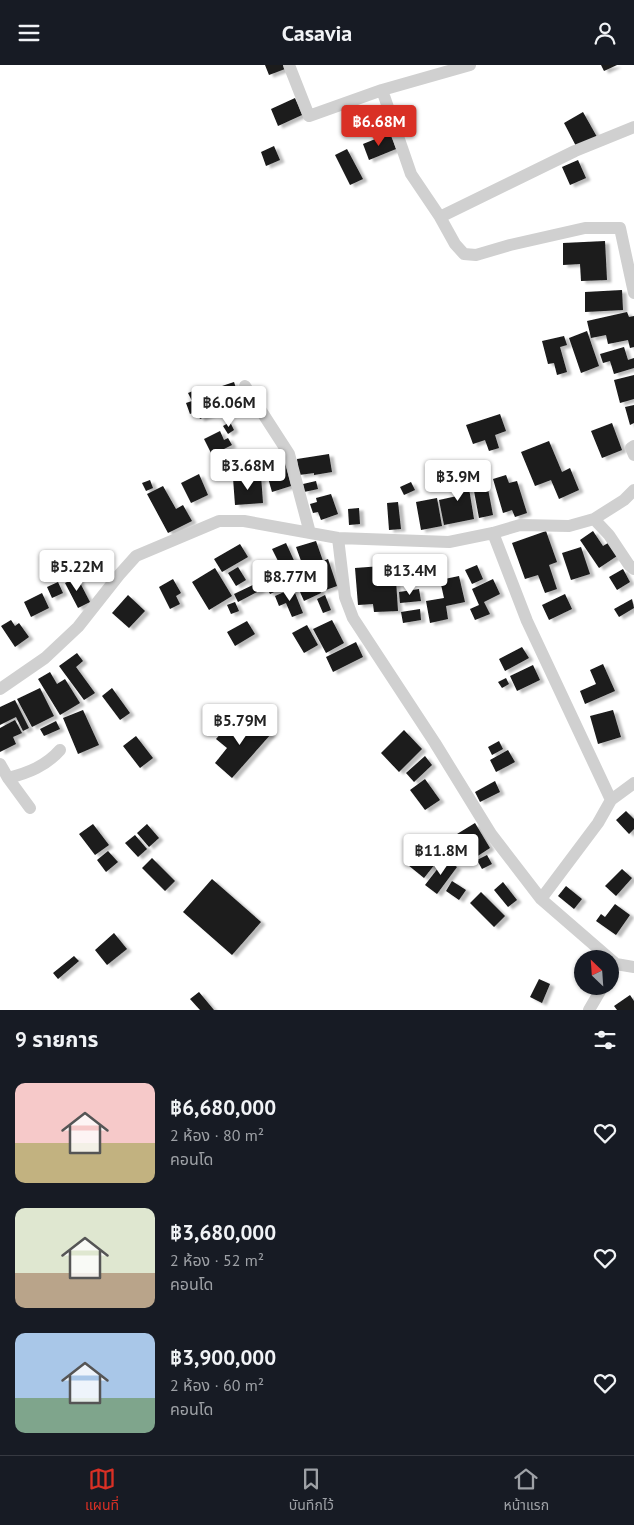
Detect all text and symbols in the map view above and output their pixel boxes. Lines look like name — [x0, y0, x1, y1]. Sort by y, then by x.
icon: menu — [15, 19, 43, 47]
text: Casavia — [282, 19, 352, 47]
icon: person — [591, 19, 619, 47]
pin: ฿6.68M — [338, 104, 420, 147]
text: ฿6.68M — [352, 111, 406, 131]
pin: ฿6.06M — [188, 385, 270, 428]
text: ฿6.06M — [202, 392, 256, 412]
pin: ฿3.68M — [207, 449, 289, 491]
text: ฿3.68M — [221, 455, 275, 475]
pin: ฿3.9M — [423, 459, 493, 502]
text: ฿3.9M — [436, 466, 480, 486]
pin: ฿5.22M — [36, 549, 118, 592]
pin: ฿13.4M — [369, 553, 451, 596]
text: ฿5.22M — [50, 556, 104, 576]
pin: ฿8.77M — [249, 559, 331, 602]
text: ฿13.4M — [383, 560, 437, 580]
text: ฿8.77M — [263, 566, 317, 586]
pin: ฿5.79M — [199, 703, 281, 746]
text: ฿5.79M — [213, 710, 267, 730]
pin: ฿11.8M — [400, 833, 482, 876]
text: ฿11.8M — [414, 840, 468, 860]
north arrow — [574, 950, 619, 995]
map controls — [574, 950, 619, 995]
text: 9 รายการ — [15, 1026, 98, 1053]
icon: filters — [591, 1026, 619, 1054]
text: ฿6,680,000 — [170, 1094, 276, 1121]
icon: home — [55, 1103, 115, 1163]
icon: heart — [591, 1119, 619, 1147]
text: 2 ห้อง · 80 m² — [170, 1125, 264, 1145]
text: คอนโด — [170, 1149, 213, 1169]
text: ฿3,680,000 — [170, 1219, 276, 1246]
icon: home — [55, 1228, 115, 1288]
icon: heart — [591, 1244, 619, 1272]
text: 2 ห้อง · 52 m² — [170, 1250, 264, 1270]
text: คอนโด — [170, 1274, 213, 1294]
text: ฿3,900,000 — [170, 1344, 276, 1371]
icon: home — [55, 1353, 115, 1413]
icon: heart — [591, 1369, 619, 1397]
text: 2 ห้อง · 60 m² — [170, 1375, 264, 1395]
text: คอนโด — [170, 1399, 213, 1419]
tab: แผนที่ — [85, 1465, 119, 1516]
tab: บันทึกไว้ — [289, 1465, 334, 1516]
tab: หน้าแรก — [504, 1465, 549, 1516]

